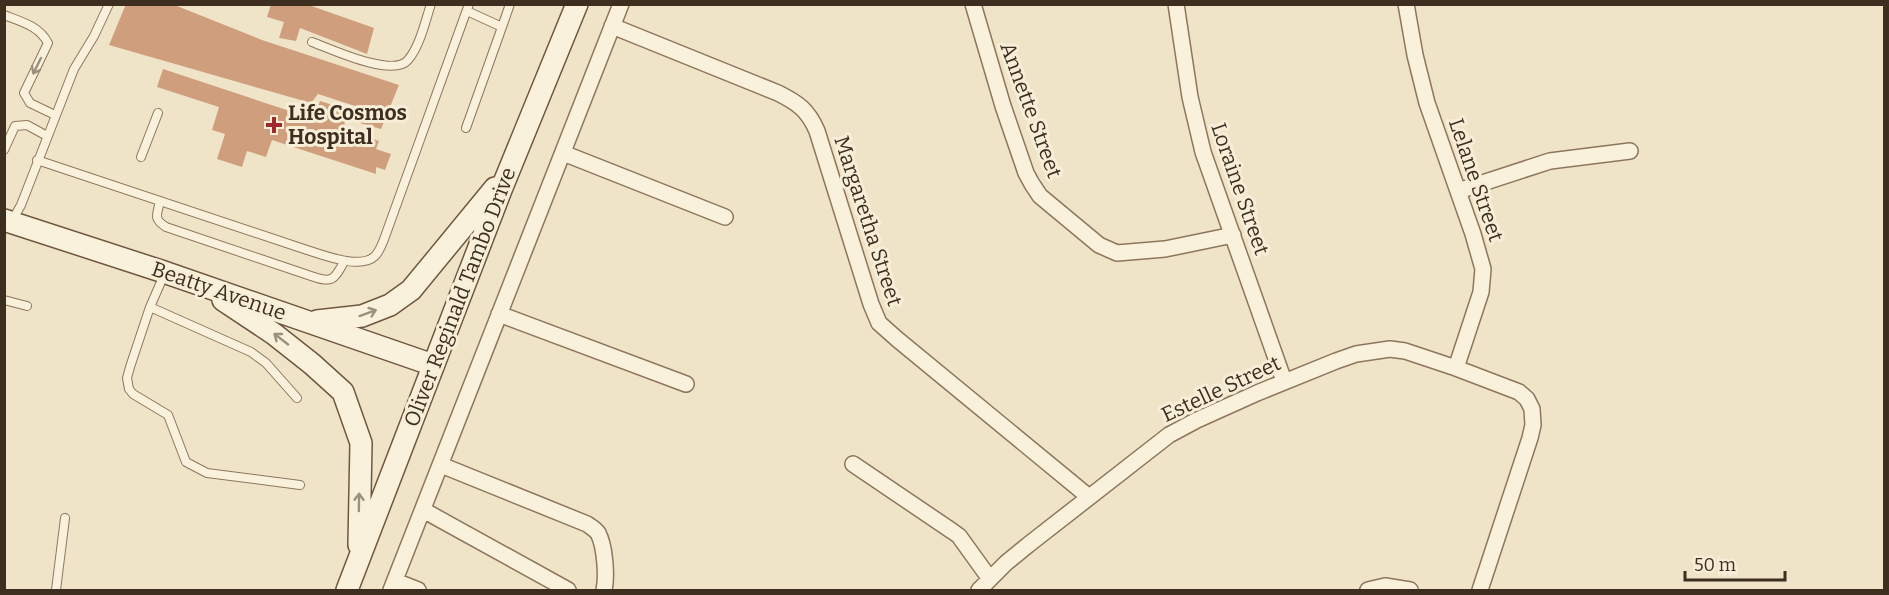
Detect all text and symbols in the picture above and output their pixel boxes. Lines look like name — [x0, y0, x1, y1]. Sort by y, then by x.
street label: Annette Street — [994, 39, 1068, 182]
one-way arrow — [31, 57, 43, 74]
place label: Life Cosmos Hospital — [288, 100, 407, 150]
street label: Lelane Street — [1443, 115, 1509, 245]
marker: Life Cosmos Hospital — [265, 116, 283, 134]
street label: Loraine Street — [1205, 120, 1275, 259]
street label: Margaretha Street — [828, 133, 908, 310]
street label: Oliver Reginald Tambo Drive — [398, 164, 522, 430]
street label: Beatty Avenue — [148, 256, 290, 326]
one-way arrow — [359, 307, 377, 318]
one-way arrow — [273, 333, 289, 346]
street label: Estelle Street — [1157, 350, 1285, 428]
one-way arrow — [353, 492, 365, 512]
scale bar — [1685, 544, 1786, 582]
text: 50 m — [1694, 554, 1736, 576]

